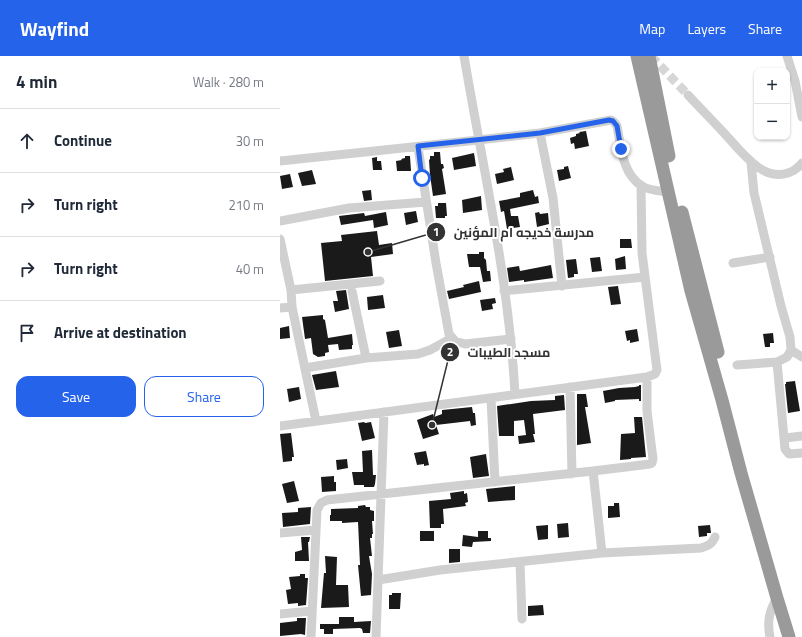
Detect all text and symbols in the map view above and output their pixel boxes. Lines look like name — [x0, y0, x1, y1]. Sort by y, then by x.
text: Wayfind — [20, 14, 89, 43]
text: Map — [639, 18, 665, 39]
text: Layers — [687, 18, 726, 39]
text: Share — [748, 18, 782, 39]
map controls — [754, 68, 790, 140]
button: + — [754, 68, 790, 104]
text: 4 min — [16, 69, 57, 95]
text: Walk · 280 m — [193, 72, 264, 92]
button: − — [754, 104, 790, 140]
text: Continue — [54, 129, 112, 152]
icon: ahead — [16, 130, 38, 152]
text: 30 m — [236, 131, 264, 151]
route end — [612, 140, 630, 158]
route start — [413, 169, 431, 187]
text: Turn right — [54, 193, 118, 216]
icon: right — [16, 194, 38, 216]
text: 210 m — [228, 195, 264, 215]
callout: مدرسة خديجه ام المؤنين — [426, 220, 602, 245]
text: 1 — [433, 222, 439, 241]
text: مدرسة خديجه ام المؤنين — [454, 222, 594, 242]
text: Turn right — [54, 257, 118, 280]
icon: right — [16, 258, 38, 280]
text: 40 m — [236, 259, 264, 279]
text: Arrive at destination — [54, 321, 187, 344]
icon: arrive — [16, 322, 38, 344]
callout: مسجد الطيبات — [440, 340, 559, 365]
text: 2 — [447, 342, 453, 361]
text: مسجد الطيبات — [468, 342, 550, 362]
button: Save — [16, 376, 136, 417]
button: Share — [144, 376, 264, 417]

